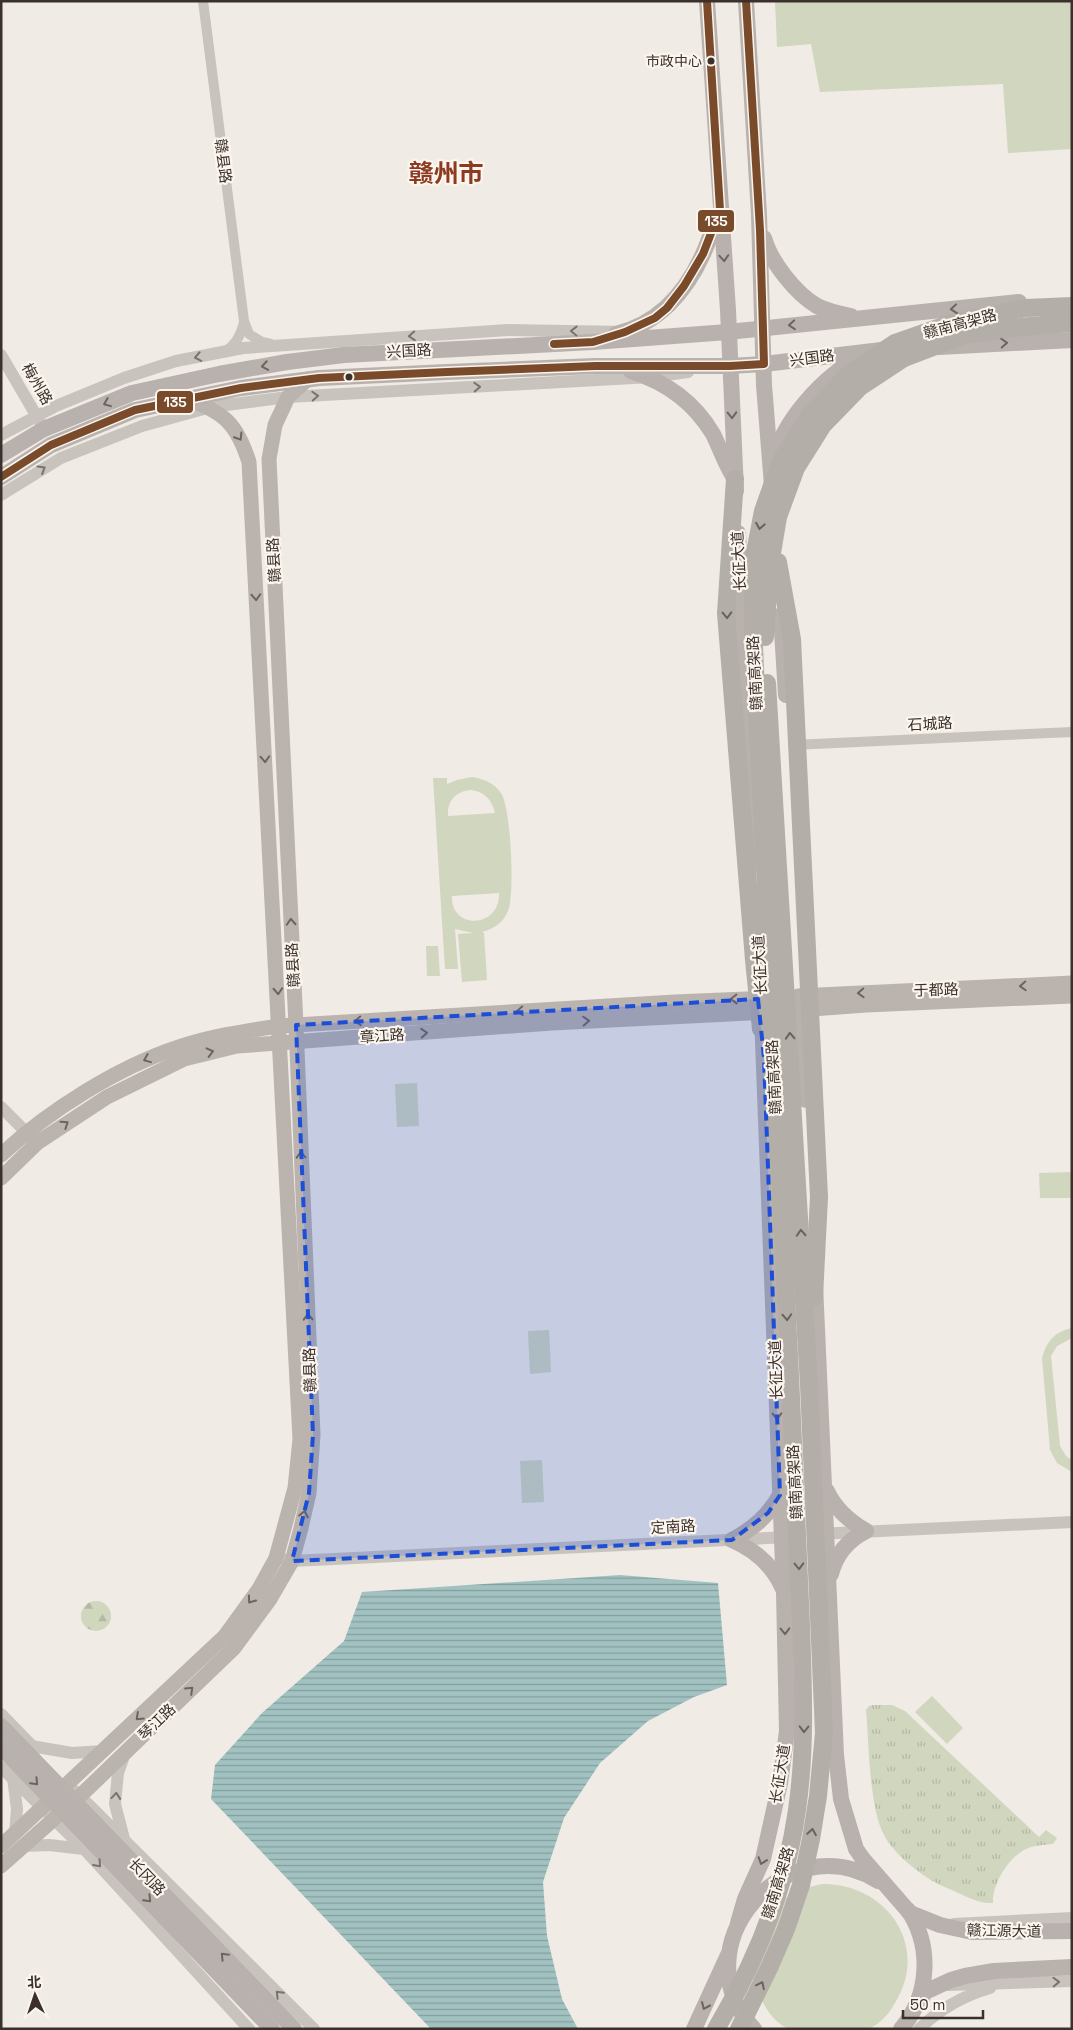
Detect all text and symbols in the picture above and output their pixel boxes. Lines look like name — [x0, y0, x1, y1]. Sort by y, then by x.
place label: 市政中心 — [646, 52, 702, 70]
marker: 市政中心 — [706, 56, 716, 66]
street label: 赣县路 — [211, 137, 236, 184]
district label: 赣州市 — [408, 157, 484, 189]
line badge: 135 — [697, 209, 735, 233]
text: 135 — [704, 212, 728, 230]
one-way arrow — [718, 255, 729, 263]
one-way arrow — [949, 304, 957, 315]
street label: 赣南高架路 — [921, 305, 999, 342]
one-way arrow — [788, 320, 796, 331]
one-way arrow — [570, 326, 578, 336]
one-way arrow — [408, 330, 416, 341]
one-way arrow — [1000, 338, 1008, 349]
street label: 兴国路 — [386, 340, 432, 361]
street label: 兴国路 — [788, 345, 835, 370]
one-way arrow — [194, 352, 203, 362]
street label: 梅州路 — [18, 360, 57, 408]
one-way arrow — [261, 361, 270, 371]
unlabelled marker — [344, 372, 354, 382]
one-way arrow — [474, 382, 482, 393]
line badge: 135 — [156, 390, 194, 414]
one-way arrow — [311, 390, 319, 401]
text: 135 — [163, 393, 187, 411]
one-way arrow — [104, 398, 112, 408]
one-way arrow — [727, 411, 738, 419]
one-way arrow — [232, 431, 242, 440]
one-way arrow — [37, 466, 46, 476]
one-way arrow — [756, 521, 766, 530]
street label: 长征大道 — [727, 531, 750, 591]
street label: 赣县路 — [263, 537, 284, 583]
one-way arrow — [251, 593, 262, 601]
one-way arrow — [722, 611, 732, 619]
street label: 赣南高架路 — [743, 635, 766, 711]
street label: 石城路 — [907, 713, 953, 734]
one-way arrow — [260, 755, 271, 763]
one-way arrow — [286, 918, 297, 926]
street label: 长征大道 — [748, 935, 771, 995]
street label: 赣县路 — [282, 942, 303, 988]
street label: 于都路 — [913, 979, 959, 1000]
one-way arrow — [1019, 981, 1027, 992]
one-way arrow — [272, 987, 283, 995]
one-way arrow — [856, 988, 864, 999]
one-way arrow — [730, 994, 738, 1004]
one-way arrow — [515, 1006, 523, 1017]
one-way arrow — [353, 1016, 361, 1027]
one-way arrow — [582, 1016, 590, 1027]
street label: 章江路 — [359, 1024, 405, 1047]
one-way arrow — [420, 1028, 428, 1039]
one-way arrow — [784, 1032, 795, 1040]
street label: 赣南高架路 — [762, 1039, 785, 1115]
one-way arrow — [205, 1048, 213, 1058]
one-way arrow — [143, 1053, 152, 1064]
one-way arrow — [60, 1121, 69, 1130]
one-way arrow — [296, 1150, 307, 1158]
one-way arrow — [795, 1229, 806, 1237]
one-way arrow — [303, 1313, 313, 1320]
one-way arrow — [781, 1313, 792, 1321]
street label: 长征大道 — [765, 1340, 786, 1400]
street label: 赣县路 — [299, 1347, 320, 1393]
one-way arrow — [772, 1413, 783, 1421]
street label: 赣南高架路 — [783, 1444, 806, 1520]
one-way arrow — [298, 1509, 309, 1518]
street label: 定南路 — [650, 1516, 696, 1537]
one-way arrow — [793, 1563, 804, 1571]
one-way arrow — [248, 1594, 257, 1604]
one-way arrow — [780, 1628, 790, 1635]
one-way arrow — [185, 1687, 194, 1696]
street label: 琴江路 — [134, 1699, 179, 1744]
one-way arrow — [136, 1711, 145, 1720]
one-way arrow — [799, 1726, 809, 1733]
street label: 长征大道 — [765, 1743, 794, 1805]
one-way arrow — [29, 1776, 38, 1785]
one-way arrow — [110, 1791, 121, 1799]
one-way arrow — [807, 1827, 817, 1836]
street label: 赣南高架路 — [757, 1844, 798, 1922]
street label: 长冈路 — [125, 1854, 170, 1899]
one-way arrow — [757, 1856, 767, 1865]
one-way arrow — [92, 1858, 101, 1867]
one-way arrow — [142, 1893, 151, 1902]
street label: 赣江源大道 — [966, 1920, 1042, 1941]
one-way arrow — [220, 1953, 229, 1962]
north arrow — [10, 1970, 60, 2020]
text: 北 — [27, 1973, 42, 1991]
one-way arrow — [1052, 1976, 1060, 1987]
one-way arrow — [755, 1981, 765, 1990]
scale bar — [903, 1988, 983, 2020]
one-way arrow — [276, 1991, 285, 2000]
text: 50 m — [910, 1995, 945, 2014]
one-way arrow — [701, 2001, 712, 2010]

